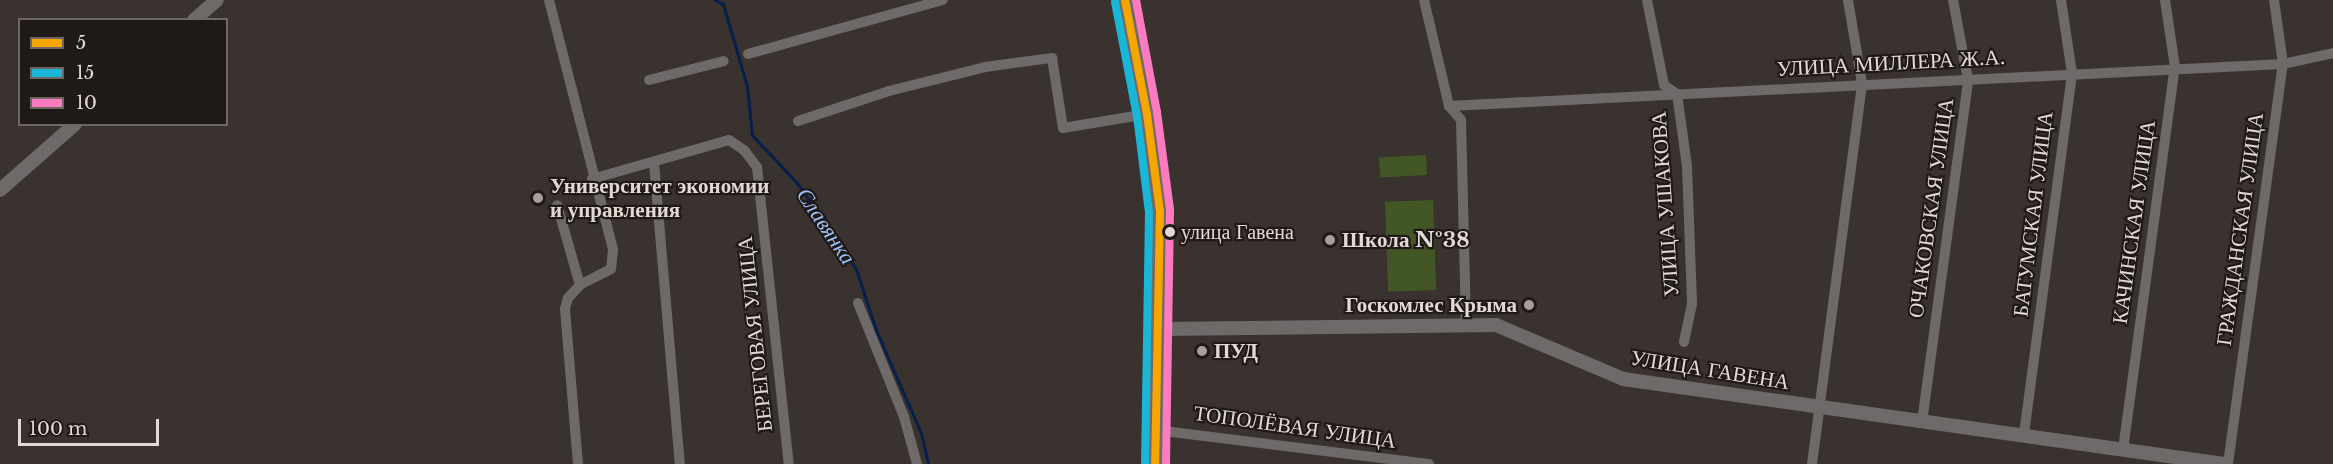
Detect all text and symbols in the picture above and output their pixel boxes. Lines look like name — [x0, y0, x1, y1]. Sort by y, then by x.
legend — [18, 18, 228, 126]
text: 5 — [76, 32, 86, 54]
street label: УЛИЦА МИЛЛЕРА Ж.А. — [1776, 44, 2006, 82]
text: 15 — [76, 62, 94, 84]
text: 10 — [76, 92, 97, 114]
street label: ОЧАКОВСКАЯ УЛИЦА — [1903, 97, 1959, 319]
street label: УЛИЦА УШАКОВА — [1646, 110, 1684, 298]
street label: БАТУМСКАЯ УЛИЦА — [2008, 110, 2058, 318]
street label: ГРАЖДАНСКАЯ УЛИЦА — [2211, 111, 2269, 347]
street label: КАЧИНСКАЯ УЛИЦА — [2107, 119, 2161, 325]
place label: Университет экономии и управления — [550, 173, 769, 223]
water label: Славянка — [791, 183, 861, 269]
marker: Университет экономии и управления — [531, 191, 545, 205]
place label: улица Гавена — [1181, 220, 1294, 244]
marker: улица Гавена — [1164, 226, 1176, 238]
place label: Школа №38 — [1342, 227, 1469, 253]
marker: Школа №38 — [1323, 233, 1337, 247]
street label: БЕРЕГОВАЯ УЛИЦА — [732, 235, 778, 433]
place label: Госкомлес Крыма — [1345, 292, 1517, 318]
marker: Госкомлес Крыма — [1522, 298, 1536, 312]
place label: ПУД — [1214, 338, 1258, 364]
marker: ПУД — [1195, 344, 1209, 358]
street label: УЛИЦА ГАВЕНА — [1629, 345, 1791, 395]
street label: ТОПОЛЁВАЯ УЛИЦА — [1192, 400, 1398, 454]
scale bar — [21, 407, 162, 445]
text: 100 m — [29, 418, 87, 440]

